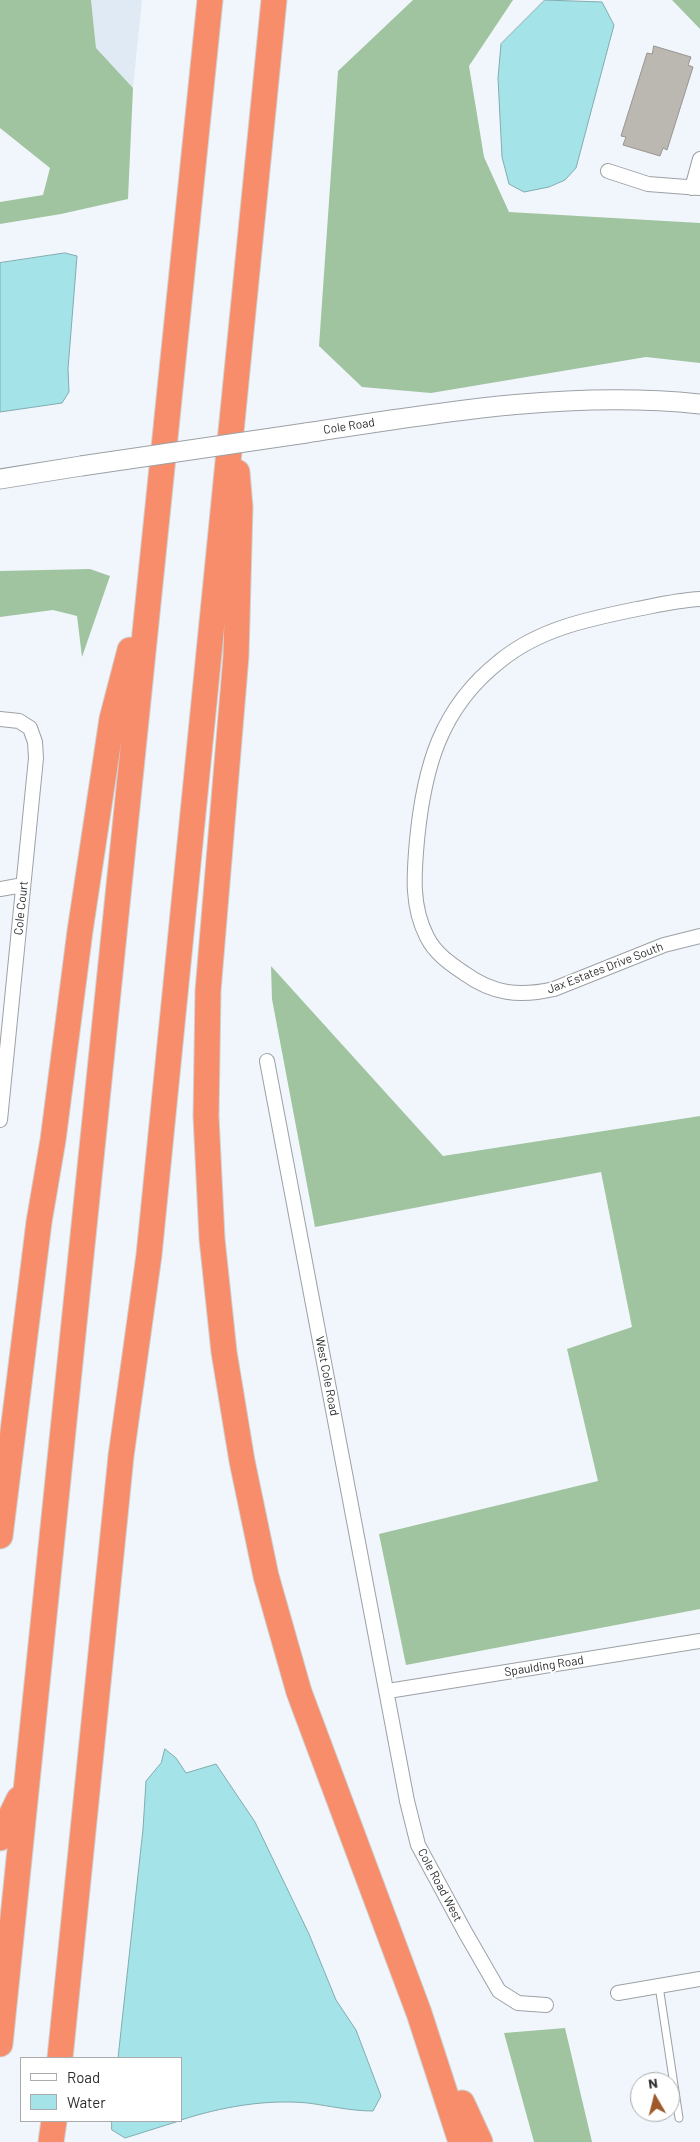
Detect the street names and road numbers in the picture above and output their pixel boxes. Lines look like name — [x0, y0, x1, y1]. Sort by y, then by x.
street label: Cole Road — [322, 415, 376, 437]
street label: Cole Court — [11, 880, 31, 936]
street label: Jax Estates Drive South — [545, 939, 665, 997]
street label: West Cole Road — [312, 1335, 342, 1417]
street label: Spaulding Road — [503, 1653, 585, 1679]
street label: Cole Road West — [415, 1846, 465, 1924]

